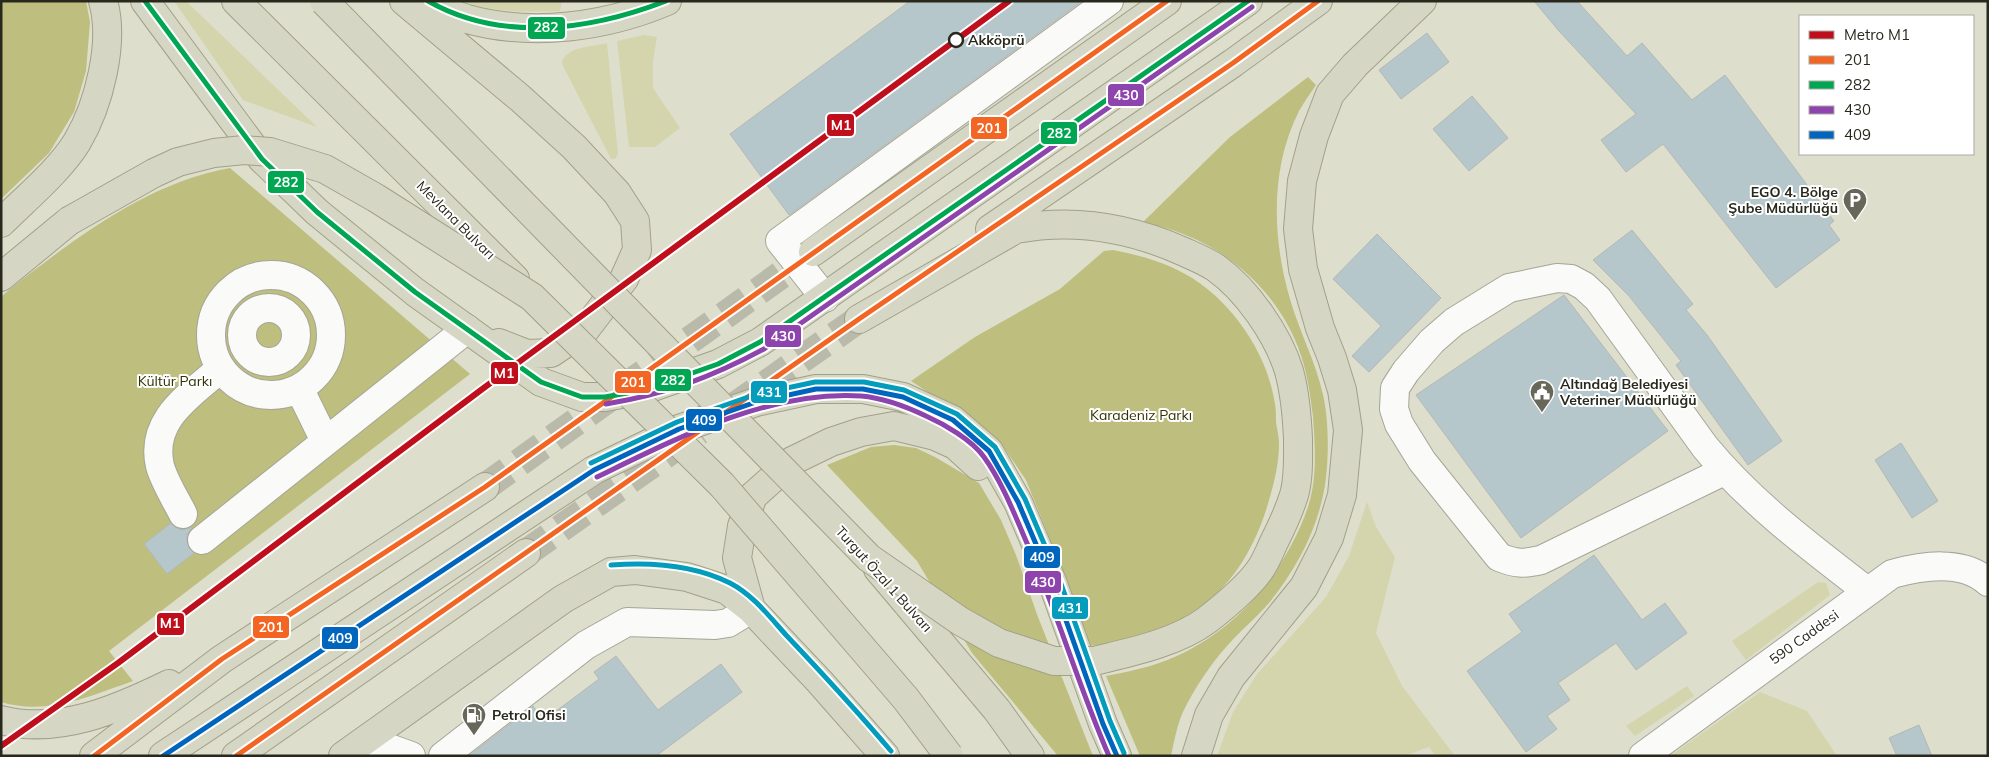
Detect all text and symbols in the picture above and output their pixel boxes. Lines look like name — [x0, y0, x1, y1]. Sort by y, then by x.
legend — [1799, 15, 1974, 155]
line badge: 282 — [527, 16, 566, 40]
text: 282 — [533, 18, 559, 36]
text: Metro M1 — [1844, 25, 1910, 44]
place label: Akköprü — [968, 31, 1025, 49]
marker: Akköprü — [948, 32, 964, 48]
text: 201 — [1844, 50, 1871, 69]
text: 282 — [1844, 75, 1871, 94]
line badge: 430 — [1107, 83, 1145, 107]
text: 430 — [1113, 86, 1139, 104]
text: 430 — [1844, 100, 1871, 119]
line badge: M1 — [826, 113, 855, 137]
text: M1 — [831, 116, 851, 134]
line badge: 201 — [970, 116, 1008, 140]
text: 201 — [976, 119, 1002, 137]
line badge: 282 — [1040, 121, 1078, 145]
text: 282 — [1046, 124, 1072, 142]
text: 409 — [1844, 125, 1871, 144]
line badge: 282 — [267, 170, 305, 194]
text: 282 — [273, 173, 299, 191]
street label: Mevlana Bulvarı — [413, 177, 499, 263]
place label: EGO 4. Bölge Şube Müdürlüğü — [1728, 183, 1838, 217]
parking icon: EGO 4. Bölge Şube Müdürlüğü — [1842, 187, 1868, 221]
line badge: 430 — [764, 324, 802, 348]
text: 430 — [770, 327, 796, 345]
line badge: M1 — [490, 361, 519, 385]
text: M1 — [494, 364, 514, 382]
line badge: 282 — [654, 368, 692, 392]
line badge: 201 — [614, 370, 652, 394]
text: 282 — [660, 371, 686, 389]
park label: Kültür Parkı — [138, 372, 212, 390]
text: 201 — [620, 373, 646, 391]
place label: Altındağ Belediyesi Veteriner Müdürlüğü — [1559, 375, 1696, 409]
public building icon: Altındağ Belediyesi Veteriner Müdürlüğü — [1529, 379, 1555, 413]
line badge: 431 — [750, 380, 788, 404]
text: 431 — [756, 383, 782, 401]
park label: Karadeniz Parkı — [1090, 406, 1192, 424]
line badge: 409 — [685, 408, 723, 432]
text: 409 — [691, 411, 717, 429]
street label: Turgut Özal 1 Bulvarı — [832, 522, 936, 636]
line badge: 409 — [1023, 545, 1061, 569]
text: 409 — [1029, 548, 1055, 566]
line badge: 430 — [1024, 570, 1062, 594]
text: 430 — [1030, 573, 1056, 591]
line badge: 431 — [1051, 596, 1089, 620]
text: 431 — [1057, 599, 1083, 617]
street label: 590 Caddesi — [1766, 606, 1842, 668]
line badge: M1 — [156, 612, 185, 636]
text: M1 — [160, 614, 180, 632]
line badge: 201 — [252, 615, 290, 639]
text: 201 — [258, 618, 284, 636]
line badge: 409 — [321, 626, 359, 650]
text: 409 — [327, 629, 353, 647]
fuel station icon: Petrol Ofisi — [461, 702, 487, 736]
place label: Petrol Ofisi — [492, 706, 566, 724]

